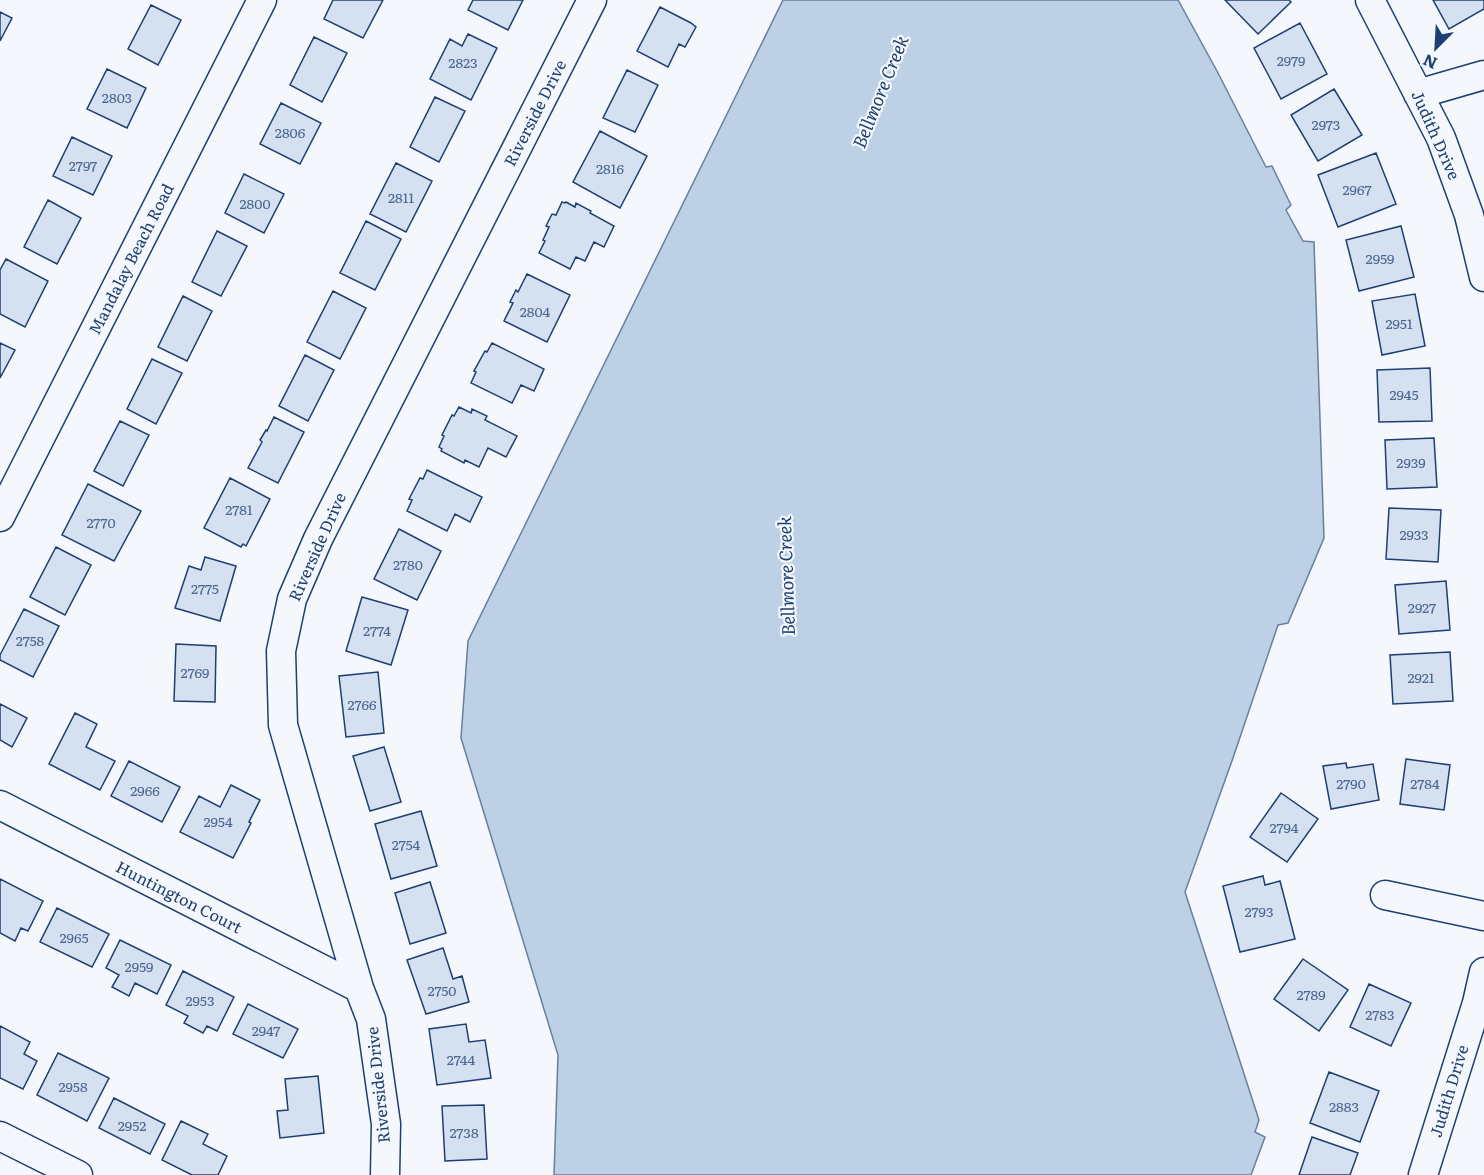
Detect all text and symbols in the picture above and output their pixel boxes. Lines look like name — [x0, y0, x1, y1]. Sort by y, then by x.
north arrow — [1406, 18, 1466, 78]
water label: Bellmore Creek — [845, 31, 915, 152]
text: N — [1418, 49, 1441, 76]
house number: 2979 — [1277, 50, 1305, 70]
house number: 2823 — [448, 52, 478, 72]
street label: Riverside Drive — [497, 55, 571, 170]
street label: Judith Drive — [1407, 86, 1467, 183]
house number: 2803 — [102, 87, 132, 107]
house number: 2973 — [1312, 114, 1340, 134]
house number: 2806 — [275, 122, 306, 142]
house number: 2797 — [69, 155, 97, 175]
house number: 2816 — [596, 158, 624, 178]
street label: Mandalay Beach Road — [82, 179, 179, 338]
house number: 2967 — [1342, 179, 1372, 199]
house number: 2811 — [388, 187, 414, 207]
house number: 2800 — [240, 193, 271, 213]
house number: 2959 — [1366, 248, 1394, 268]
house number: 2804 — [520, 301, 551, 321]
house number: 2951 — [1385, 313, 1413, 333]
house number: 2945 — [1389, 384, 1419, 404]
house number: 2939 — [1396, 452, 1426, 472]
street label: Riverside Drive — [281, 488, 351, 605]
house number: 2781 — [225, 499, 253, 519]
house number: 2770 — [86, 512, 116, 532]
water label: Bellmore Creek — [770, 516, 801, 636]
house number: 2933 — [1399, 524, 1429, 544]
house number: 2780 — [393, 554, 423, 574]
house number: 2775 — [191, 578, 219, 598]
house number: 2927 — [1408, 597, 1436, 617]
house number: 2774 — [363, 620, 391, 640]
house number: 2758 — [16, 630, 45, 650]
house number: 2769 — [181, 662, 209, 682]
house number: 2921 — [1407, 667, 1435, 687]
house number: 2766 — [347, 694, 377, 714]
house number: 2790 — [1336, 773, 1366, 793]
house number: 2784 — [1410, 773, 1440, 793]
house number: 2966 — [130, 780, 160, 800]
house number: 2954 — [203, 811, 233, 831]
house number: 2794 — [1269, 817, 1299, 837]
house number: 2754 — [392, 834, 421, 854]
street label: Huntington Court — [112, 854, 247, 939]
house number: 2793 — [1245, 901, 1273, 921]
house number: 2965 — [59, 927, 89, 947]
house number: 2959 — [125, 956, 153, 976]
house number: 2750 — [428, 980, 456, 1000]
house number: 2789 — [1296, 984, 1326, 1004]
house number: 2953 — [185, 990, 215, 1010]
house number: 2783 — [1365, 1004, 1395, 1024]
house number: 2947 — [252, 1020, 280, 1040]
street label: Riverside Drive — [359, 1026, 395, 1145]
street label: Judith Drive — [1423, 1042, 1473, 1140]
house number: 2744 — [447, 1049, 476, 1069]
house number: 2958 — [58, 1076, 88, 1096]
house number: 2883 — [1329, 1096, 1359, 1116]
house number: 2952 — [118, 1115, 146, 1135]
house number: 2738 — [449, 1122, 479, 1142]

